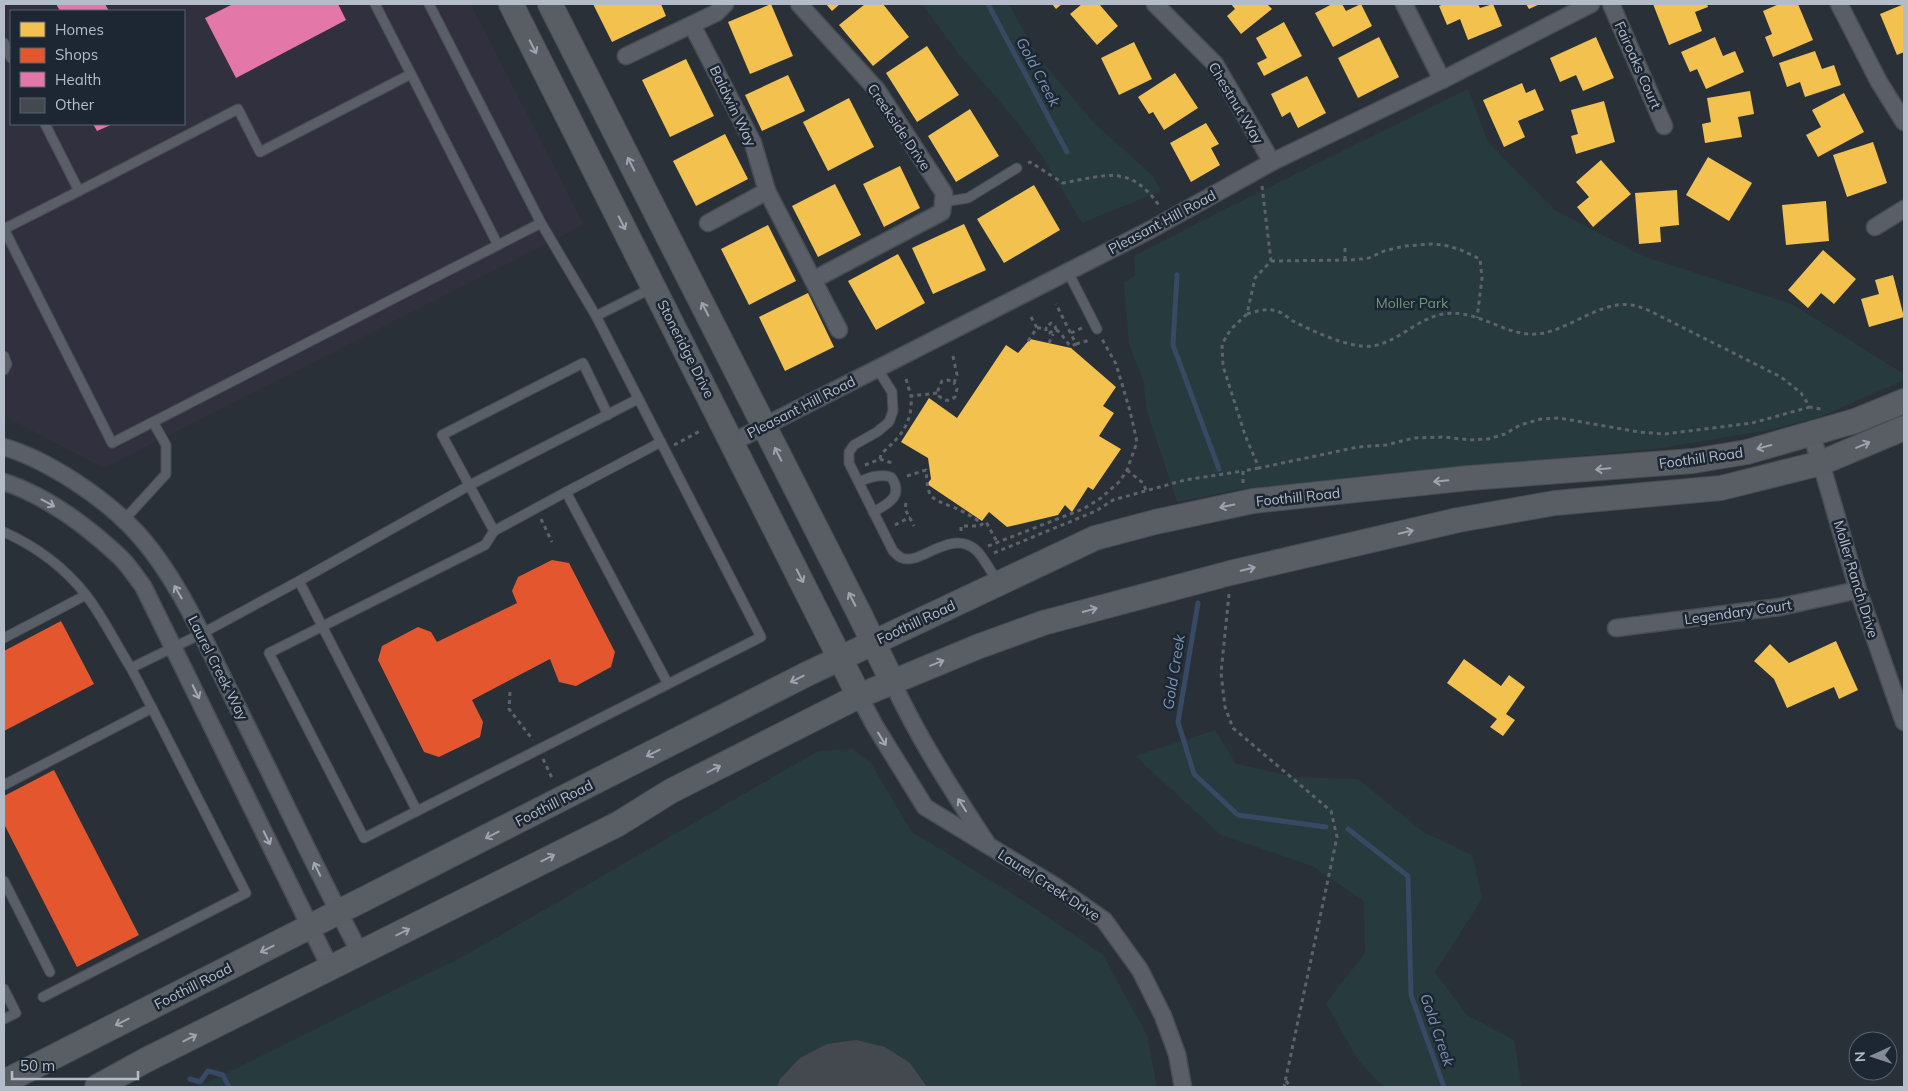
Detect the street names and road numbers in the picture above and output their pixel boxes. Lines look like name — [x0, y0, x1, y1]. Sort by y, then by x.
street label: Fairoaks Court — [1611, 18, 1665, 112]
street label: Chestnut Way — [1204, 59, 1268, 148]
street label: Baldwin Way — [706, 63, 761, 150]
street label: Creekside Drive — [863, 80, 935, 174]
street label: Pleasant Hill Road — [1105, 186, 1219, 258]
street label: Stoneridge Drive — [654, 297, 718, 401]
street label: Pleasant Hill Road — [744, 372, 858, 442]
street label: Foothill Road — [1658, 443, 1744, 473]
street label: Foothill Road — [1255, 484, 1341, 510]
street label: Moller Ranch Drive — [1830, 518, 1882, 640]
street label: Foothill Road — [874, 596, 958, 648]
street label: Legendary Court — [1683, 596, 1793, 628]
street label: Laurel Creek Way — [184, 613, 252, 724]
street label: Foothill Road — [512, 776, 596, 830]
street label: Laurel Creek Drive — [995, 845, 1103, 925]
street label: Foothill Road — [151, 959, 235, 1013]

